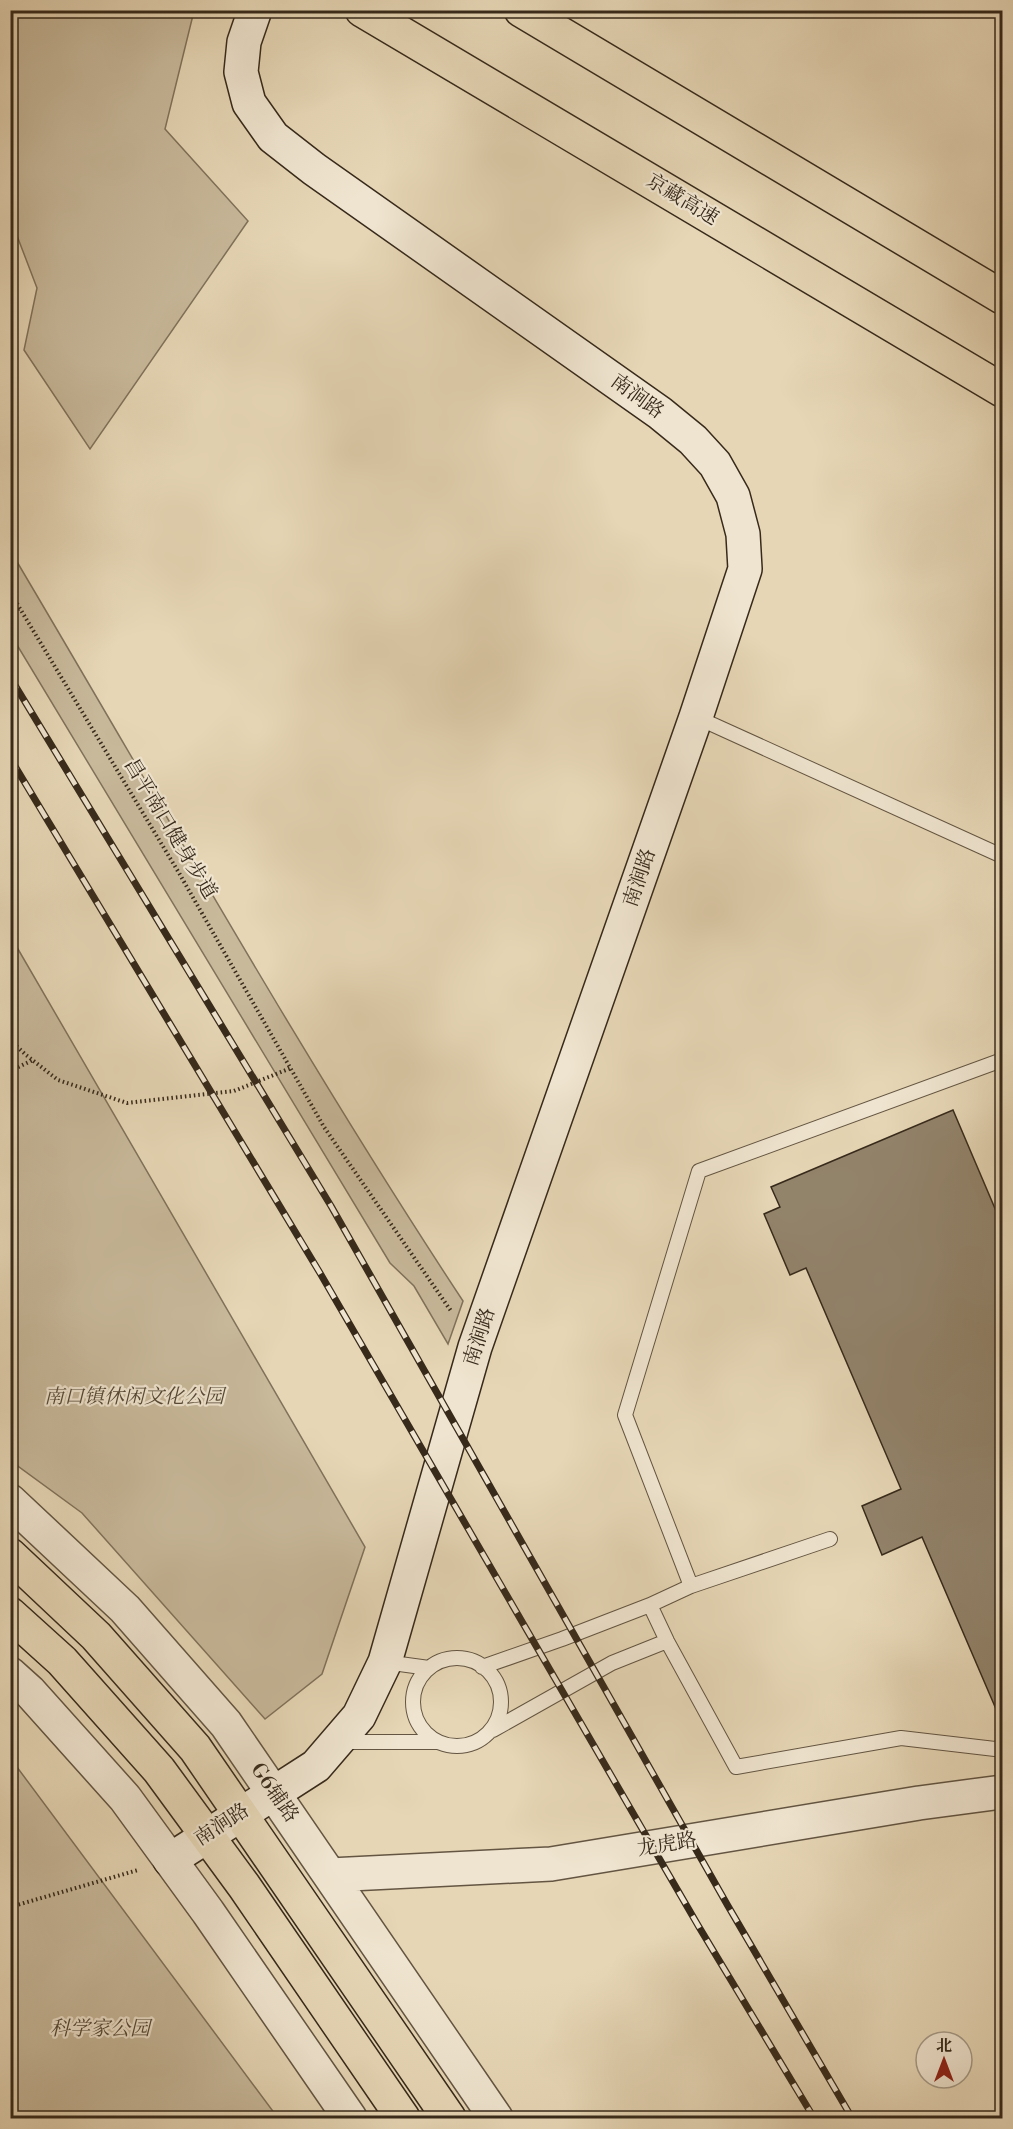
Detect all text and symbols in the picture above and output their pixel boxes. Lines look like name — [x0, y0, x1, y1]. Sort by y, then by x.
street label: 京藏高速 — [641, 169, 723, 231]
street label: 南涧路 — [605, 369, 669, 425]
street label: 昌平南口健身步道 — [118, 754, 222, 904]
street label: 南涧路 — [618, 846, 662, 910]
street label: 南涧路 — [459, 1305, 501, 1369]
park label: 南口镇休闲文化公园 — [44, 1385, 227, 1410]
street label: G6辅路 — [245, 1758, 303, 1828]
street label: 南涧路 — [190, 1798, 254, 1852]
street label: 龙虎路 — [635, 1828, 699, 1862]
park label: 科学家公园 — [50, 2017, 153, 2042]
north arrow — [914, 2030, 974, 2090]
text: 北 — [936, 2036, 952, 2056]

